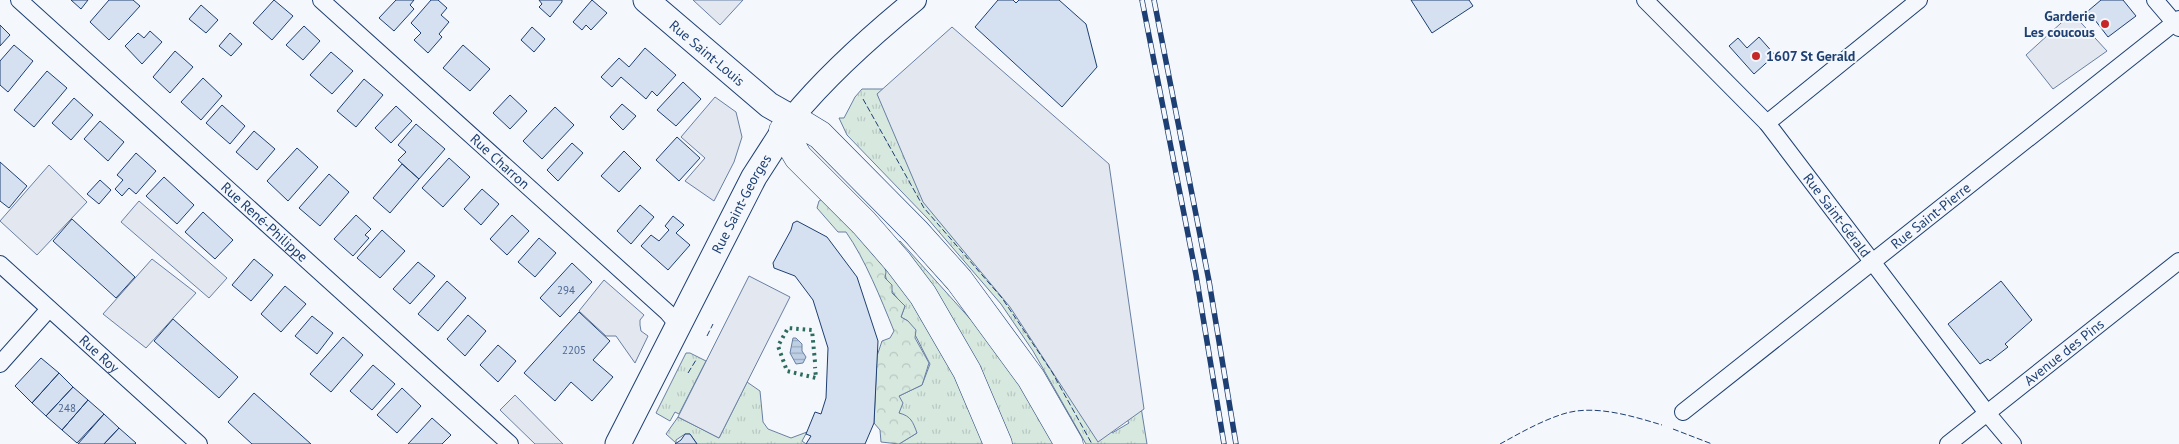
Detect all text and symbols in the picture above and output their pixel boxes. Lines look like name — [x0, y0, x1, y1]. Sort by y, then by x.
place label: Garderie Les coucous — [2024, 7, 2095, 41]
street label: Rue Saint-Louis — [666, 16, 748, 90]
marker: Garderie Les coucous — [2099, 18, 2111, 30]
place label: 1607 St Gerald — [1766, 47, 1855, 65]
marker: 1607 St Gerald — [1750, 50, 1762, 62]
street label: Rue Charron — [466, 130, 533, 193]
street label: Rue Saint-Georges — [708, 151, 775, 257]
street label: Rue Saint-Gérald — [1799, 170, 1875, 261]
street label: Rue René-Philippe — [217, 178, 312, 266]
street label: Rue Saint-Pierre — [1887, 179, 1974, 253]
house number: 294 — [557, 283, 575, 297]
street label: Avenue des Pins — [2020, 315, 2108, 389]
street label: Rue Roy — [75, 331, 124, 377]
house number: 2205 — [562, 343, 586, 357]
house number: 248 — [58, 401, 76, 415]

